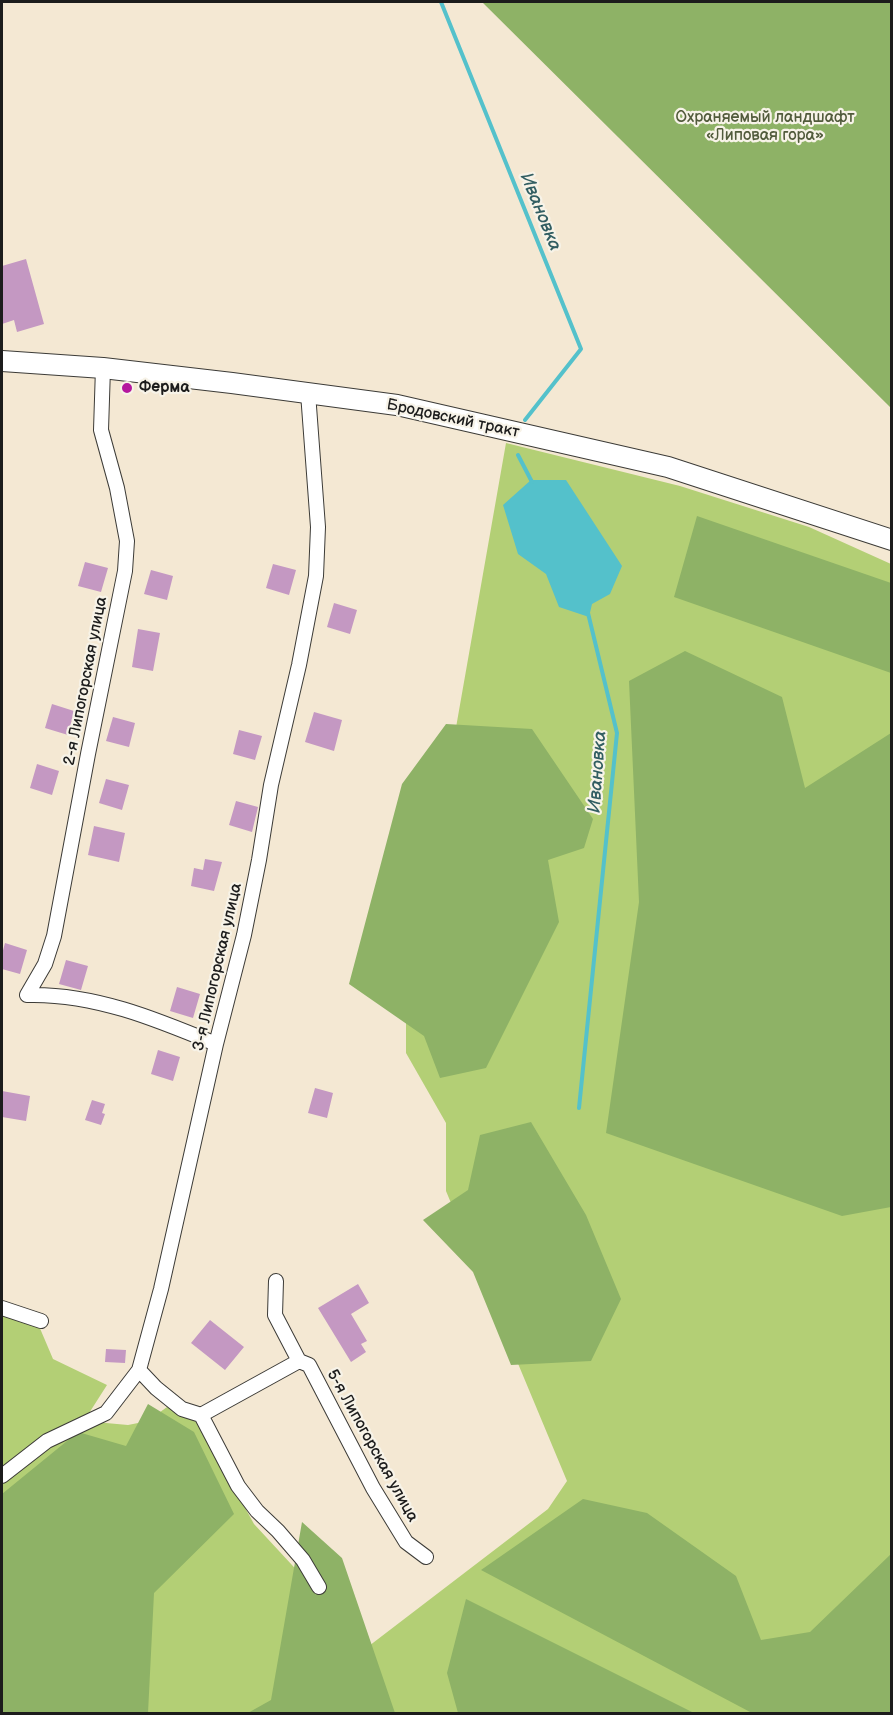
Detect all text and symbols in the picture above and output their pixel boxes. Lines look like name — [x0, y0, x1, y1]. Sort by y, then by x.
park label: Охраняемый ландшафт «Липовая гора» — [675, 108, 855, 146]
water label: Ивановка — [515, 170, 565, 254]
place label: Ферма — [139, 378, 190, 398]
marker: Ферма — [120, 381, 134, 395]
street label: Бродовский тракт — [385, 396, 521, 442]
street label: 2-я Липогорская улица — [60, 595, 112, 767]
water label: Ивановка — [584, 730, 612, 814]
street label: 3-я Липогорская улица — [189, 881, 247, 1053]
street label: 5-я Липогорская улица — [322, 1366, 422, 1526]

